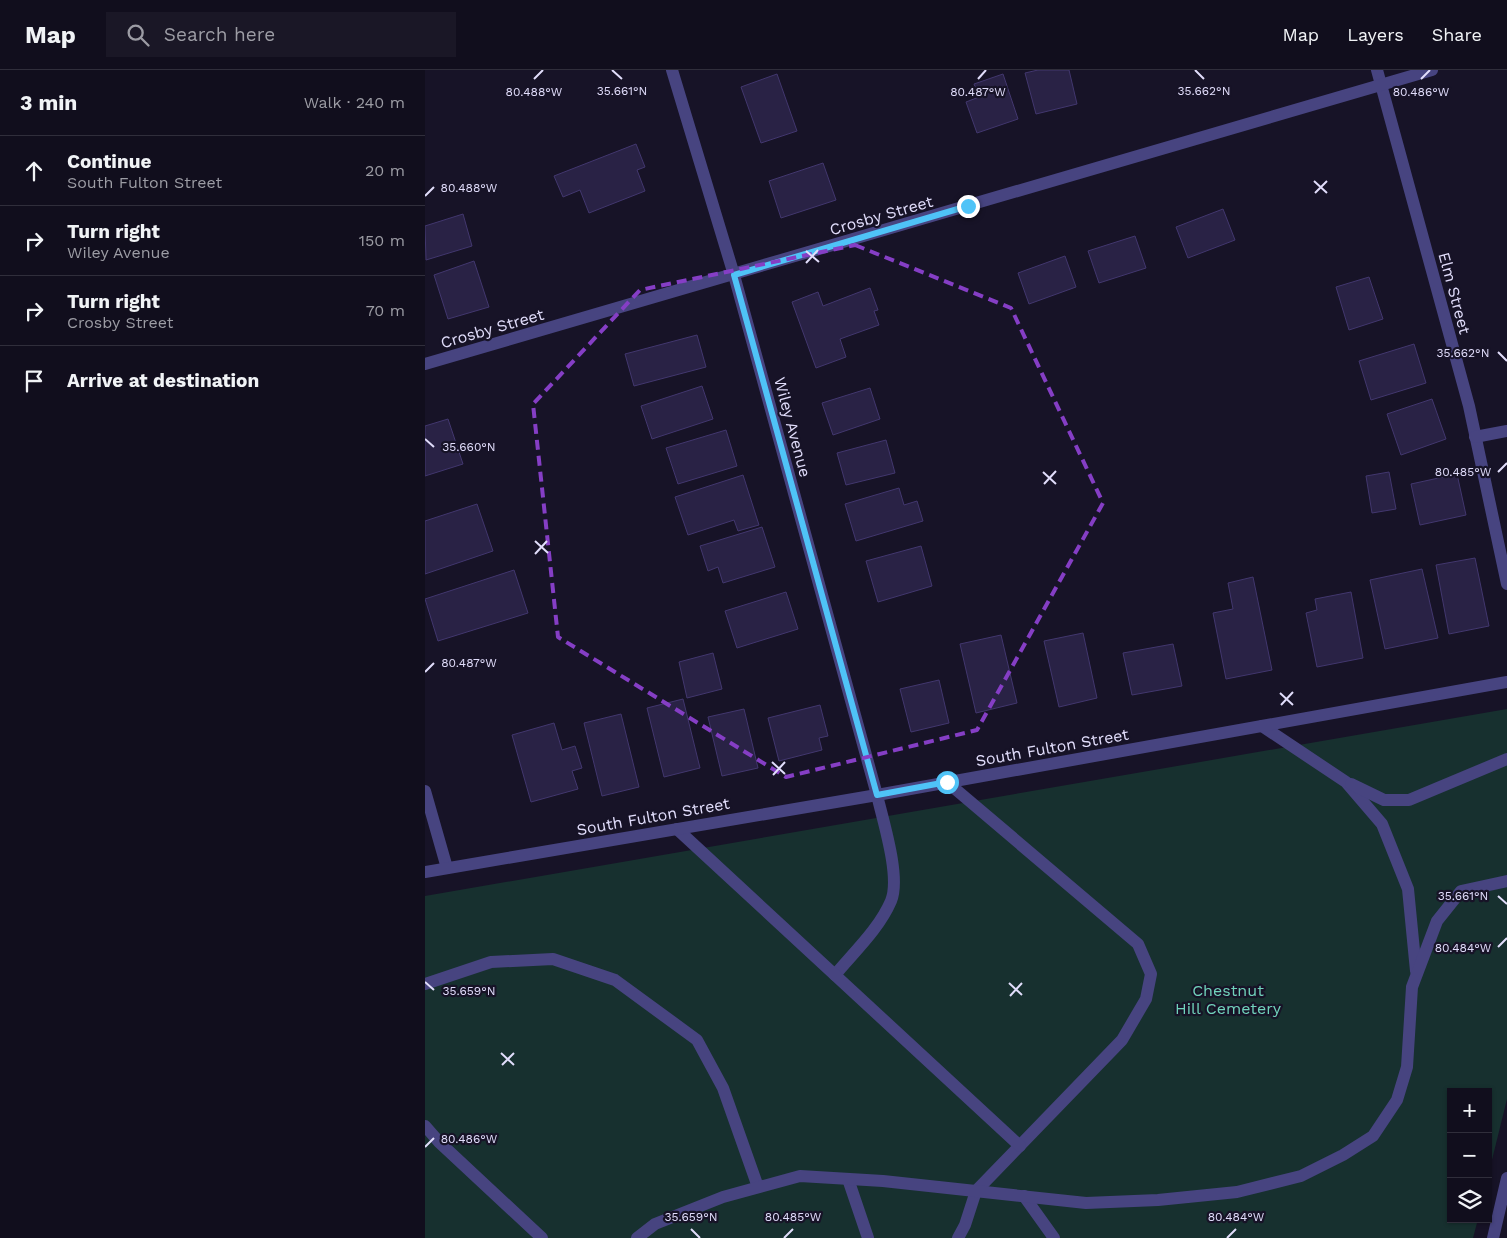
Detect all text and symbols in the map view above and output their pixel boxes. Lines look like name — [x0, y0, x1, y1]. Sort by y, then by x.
search box — [106, 12, 456, 57]
text: Map — [25, 21, 76, 49]
icon: search — [124, 21, 152, 49]
text: Search here — [164, 23, 275, 46]
text: Map — [1282, 24, 1319, 45]
text: Layers — [1347, 24, 1404, 45]
text: Share — [1432, 24, 1482, 45]
text: 35.661°N — [597, 84, 647, 98]
text: 35.662°N — [1178, 84, 1230, 98]
text: 80.488°W — [506, 85, 563, 99]
text: 80.487°W — [950, 85, 1006, 99]
text: 80.486°W — [1393, 85, 1450, 99]
text: 3 min — [20, 90, 77, 115]
text: Walk · 240 m — [304, 93, 405, 112]
text: Continue — [67, 150, 151, 173]
icon: ahead — [20, 157, 48, 185]
text: 20 m — [365, 161, 405, 180]
text: South Fulton Street — [67, 173, 222, 192]
text: 80.488°W — [441, 181, 498, 195]
street label: Crosby Street — [827, 192, 935, 239]
route end — [957, 195, 980, 218]
text: Turn right — [67, 220, 160, 243]
icon: right — [20, 227, 48, 255]
text: 150 m — [359, 231, 405, 250]
text: Wiley Avenue — [67, 243, 170, 262]
street label: Elm Street — [1434, 250, 1475, 336]
text: Turn right — [67, 290, 160, 313]
icon: right — [20, 297, 48, 325]
text: 70 m — [366, 301, 405, 320]
street label: Crosby Street — [438, 305, 546, 352]
text: Crosby Street — [67, 313, 174, 332]
text: 35.662°N — [1437, 346, 1489, 360]
icon: arrive — [20, 367, 48, 395]
text: Arrive at destination — [67, 369, 259, 392]
street label: Wiley Avenue — [770, 375, 815, 479]
text: 35.660°N — [442, 440, 496, 454]
text: 80.485°W — [1435, 465, 1492, 479]
text: 80.487°W — [441, 656, 497, 670]
street label: South Fulton Street — [974, 725, 1130, 770]
route start — [936, 771, 959, 794]
street label: South Fulton Street — [575, 794, 731, 839]
text: 35.661°N — [1438, 889, 1488, 903]
text: 80.484°W — [1435, 941, 1492, 955]
park label: Chestnut Hill Cemetery — [1175, 981, 1282, 1018]
text: 35.659°N — [442, 984, 496, 998]
map controls — [1447, 1088, 1492, 1223]
button: + — [1447, 1088, 1492, 1133]
text: 80.486°W — [441, 1132, 498, 1146]
button: − — [1447, 1133, 1492, 1178]
button: layers — [1447, 1178, 1492, 1223]
text: 35.659°N — [664, 1210, 718, 1224]
text: 80.485°W — [765, 1210, 822, 1224]
text: 80.484°W — [1208, 1210, 1265, 1224]

